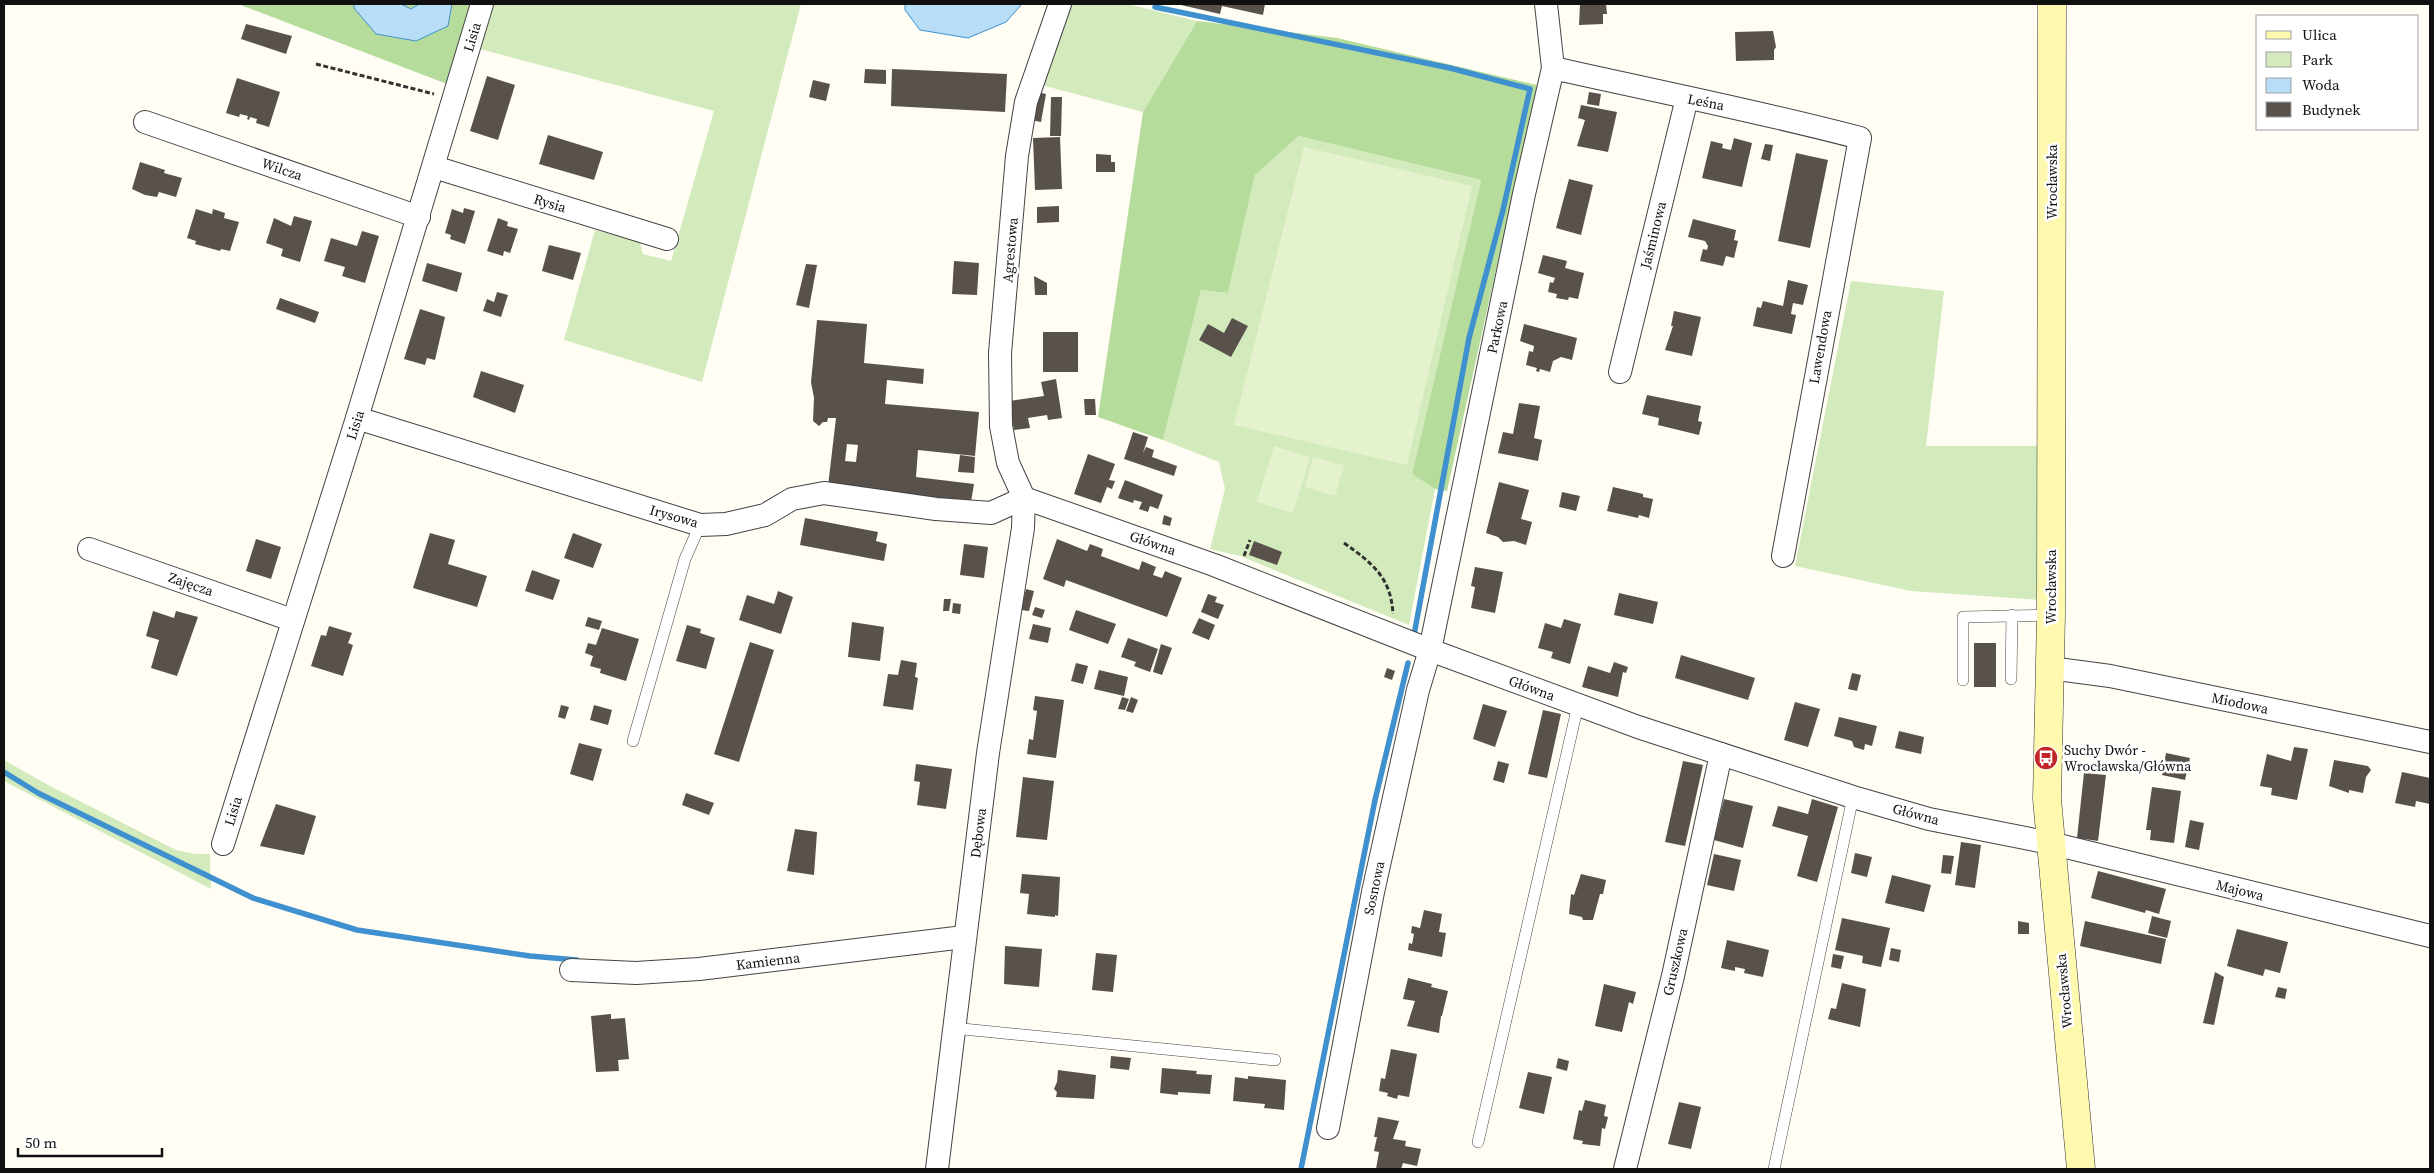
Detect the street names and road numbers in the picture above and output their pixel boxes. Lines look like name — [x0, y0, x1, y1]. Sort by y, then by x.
street label: Lisia — [458, 19, 486, 54]
street label: Leśna — [1686, 89, 1727, 116]
street label: Wrocławska — [2042, 144, 2062, 220]
street label: Wilcza — [259, 153, 306, 186]
street label: Rysia — [531, 189, 570, 218]
street label: Jaśminowa — [1635, 198, 1671, 272]
street label: Agrestowa — [997, 216, 1023, 283]
street label: Parkowa — [1482, 298, 1513, 355]
street label: Lawendowa — [1804, 308, 1836, 385]
street label: Lisia — [341, 407, 369, 442]
street label: Irysowa — [647, 500, 701, 533]
street label: Główna — [1127, 526, 1180, 561]
street label: Wrocławska — [2041, 549, 2061, 625]
street label: Zajęcza — [166, 567, 217, 601]
street label: Główna — [1506, 670, 1559, 706]
street label: Miodowa — [2210, 687, 2271, 719]
street label: Lisia — [219, 793, 247, 828]
street label: Główna — [1890, 798, 1942, 830]
street label: Dębowa — [965, 806, 991, 859]
street label: Sosnowa — [1359, 858, 1390, 917]
street label: Majowa — [2214, 874, 2267, 906]
street label: Gruszkowa — [1658, 925, 1693, 998]
street label: Kamienna — [735, 947, 802, 975]
street label: Wrocławska — [2051, 952, 2077, 1029]

